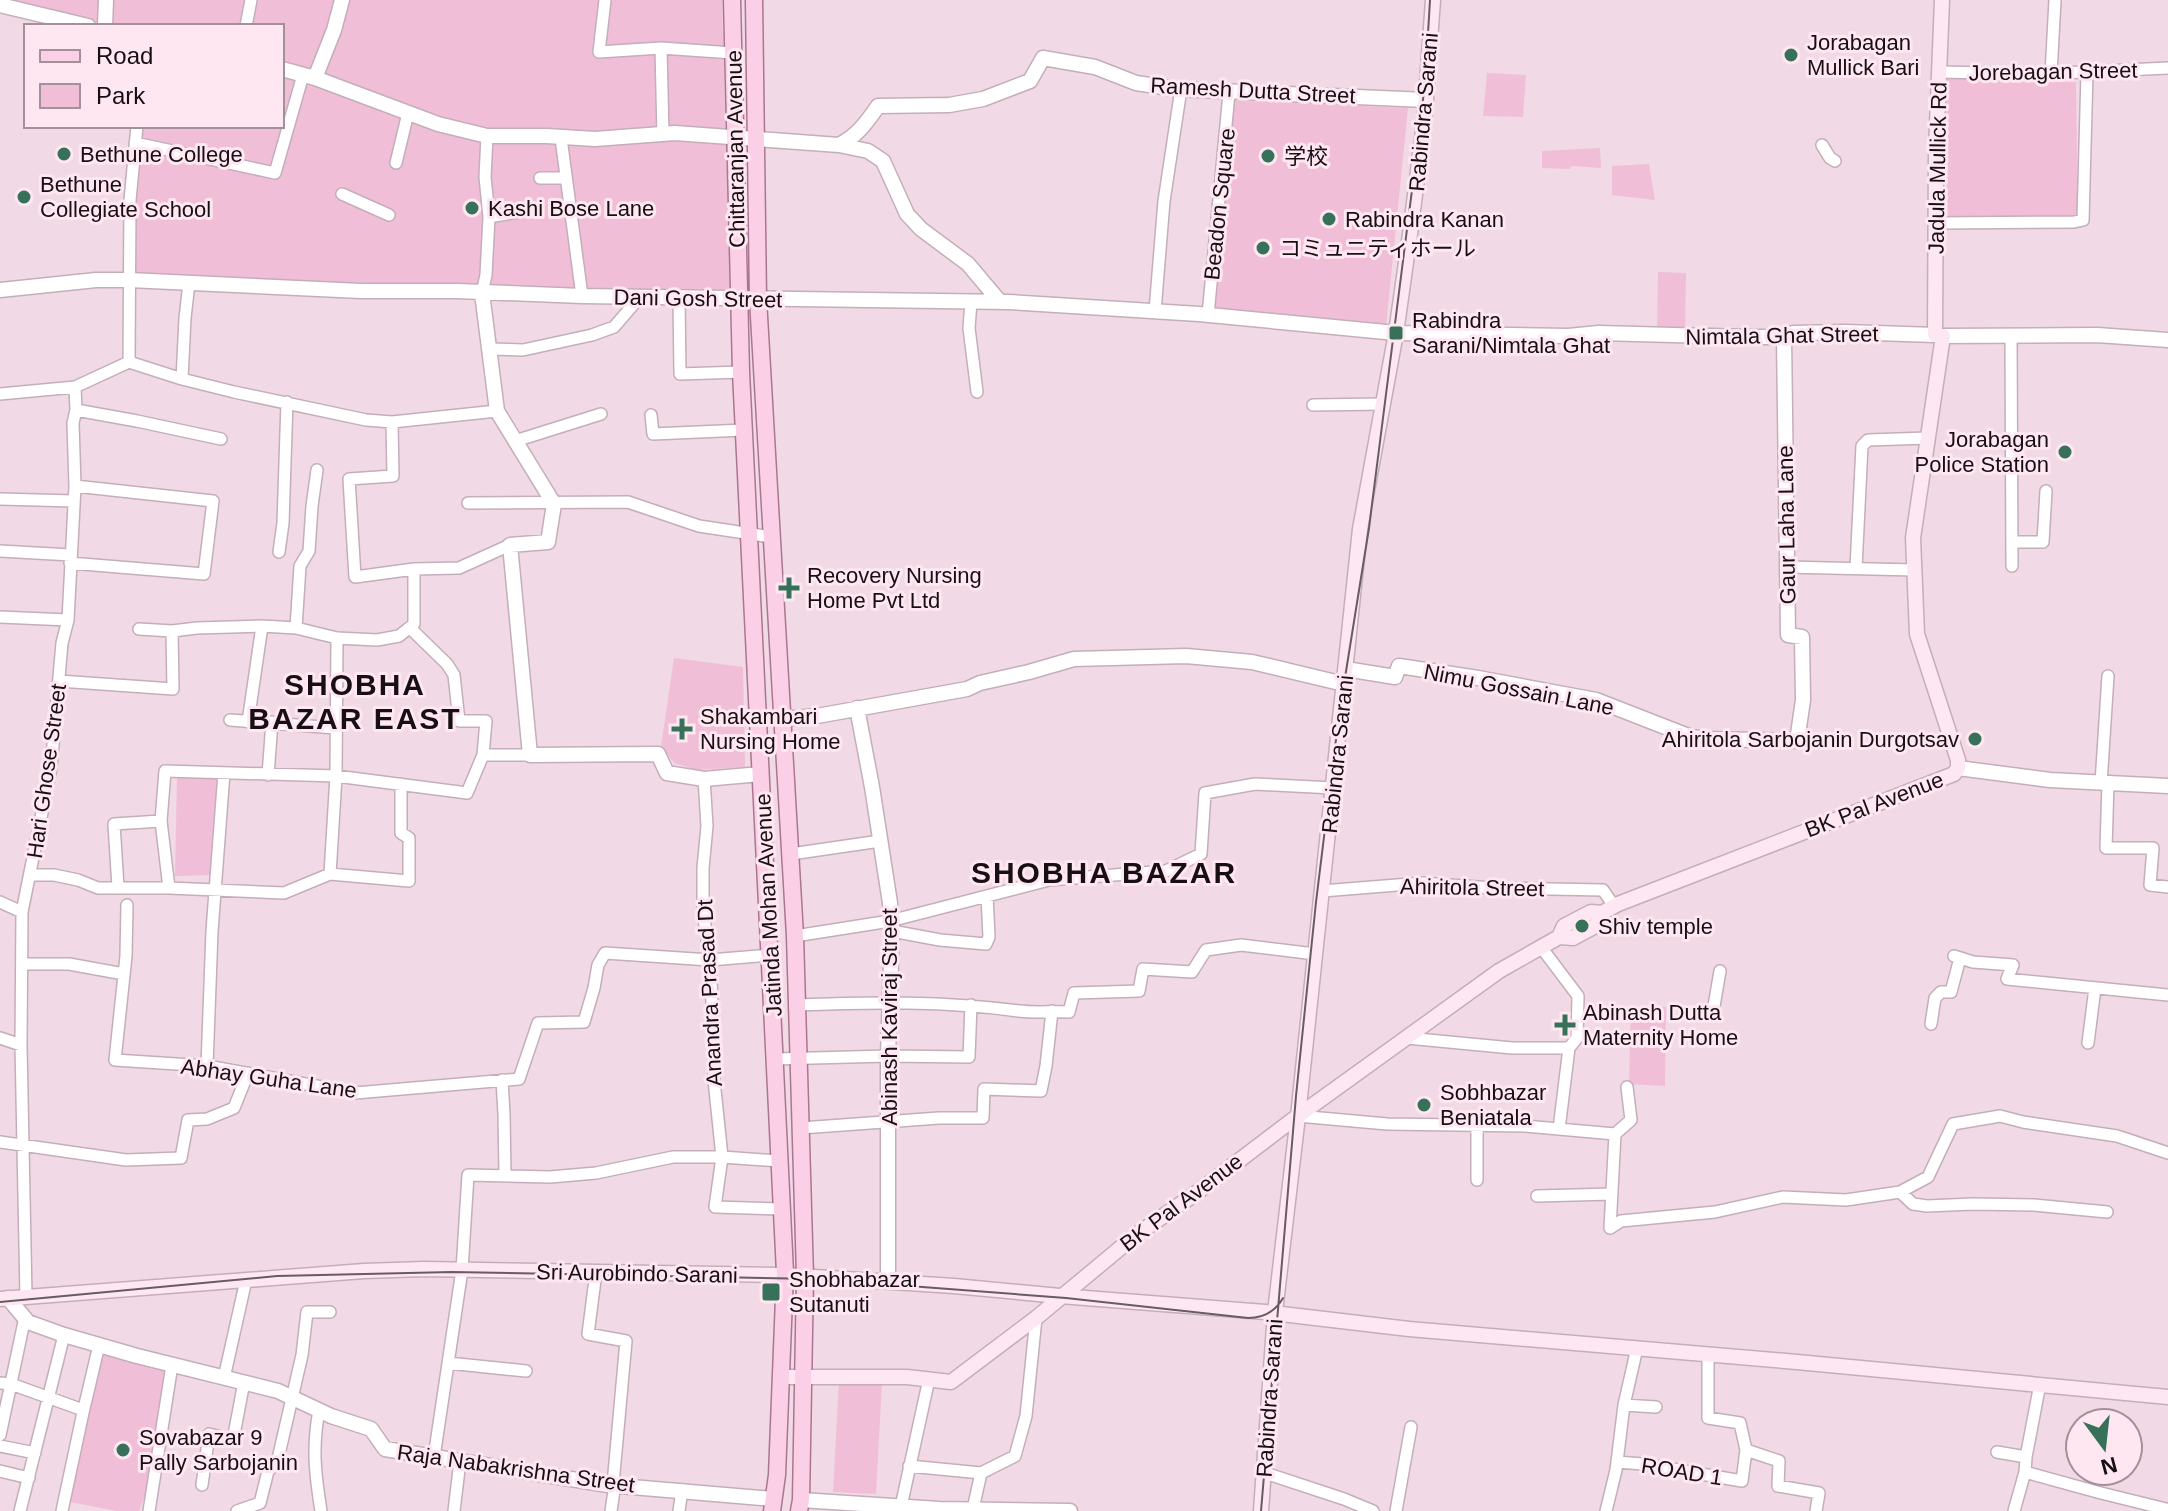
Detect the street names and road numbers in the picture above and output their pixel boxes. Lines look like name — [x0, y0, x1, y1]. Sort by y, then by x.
street label: Rabindra Sarani — [1404, 32, 1443, 192]
street label: Chittaranjan Avenue — [721, 50, 750, 248]
street label: Jorebagan Street — [1968, 58, 2138, 85]
street label: Ramesh Dutta Street — [1150, 73, 1356, 108]
street label: Jadula Mullick Rd — [1923, 82, 1952, 254]
street label: Beadon Square — [1199, 127, 1240, 281]
street label: Dani Gosh Street — [613, 285, 783, 312]
street label: Nimtala Ghat Street — [1685, 321, 1879, 350]
street label: Gaur Laha Lane — [1773, 445, 1800, 605]
street label: Nimu Gossain Lane — [1422, 659, 1616, 720]
street label: Rabindra Sarani — [1317, 674, 1358, 834]
street label: Hari Ghose Street — [22, 682, 71, 860]
street label: BK Pal Avenue — [1801, 767, 1947, 842]
street label: Jatinda Mohan Avenue — [750, 793, 787, 1017]
street label: Ahiritola Street — [1400, 874, 1544, 901]
street label: Anandra Prasad Dt — [692, 899, 727, 1087]
street label: Abinash Kaviraj Street — [877, 908, 902, 1126]
street label: Abhay Guha Lane — [179, 1054, 358, 1103]
street label: BK Pal Avenue — [1115, 1148, 1247, 1256]
street label: Sri Aurobindo Sarani — [536, 1259, 738, 1288]
street label: Rabindra Sarani — [1251, 1318, 1288, 1478]
street label: Raja Nabakrishna Street — [396, 1439, 636, 1498]
street label: ROAD 1 — [1640, 1453, 1724, 1490]

